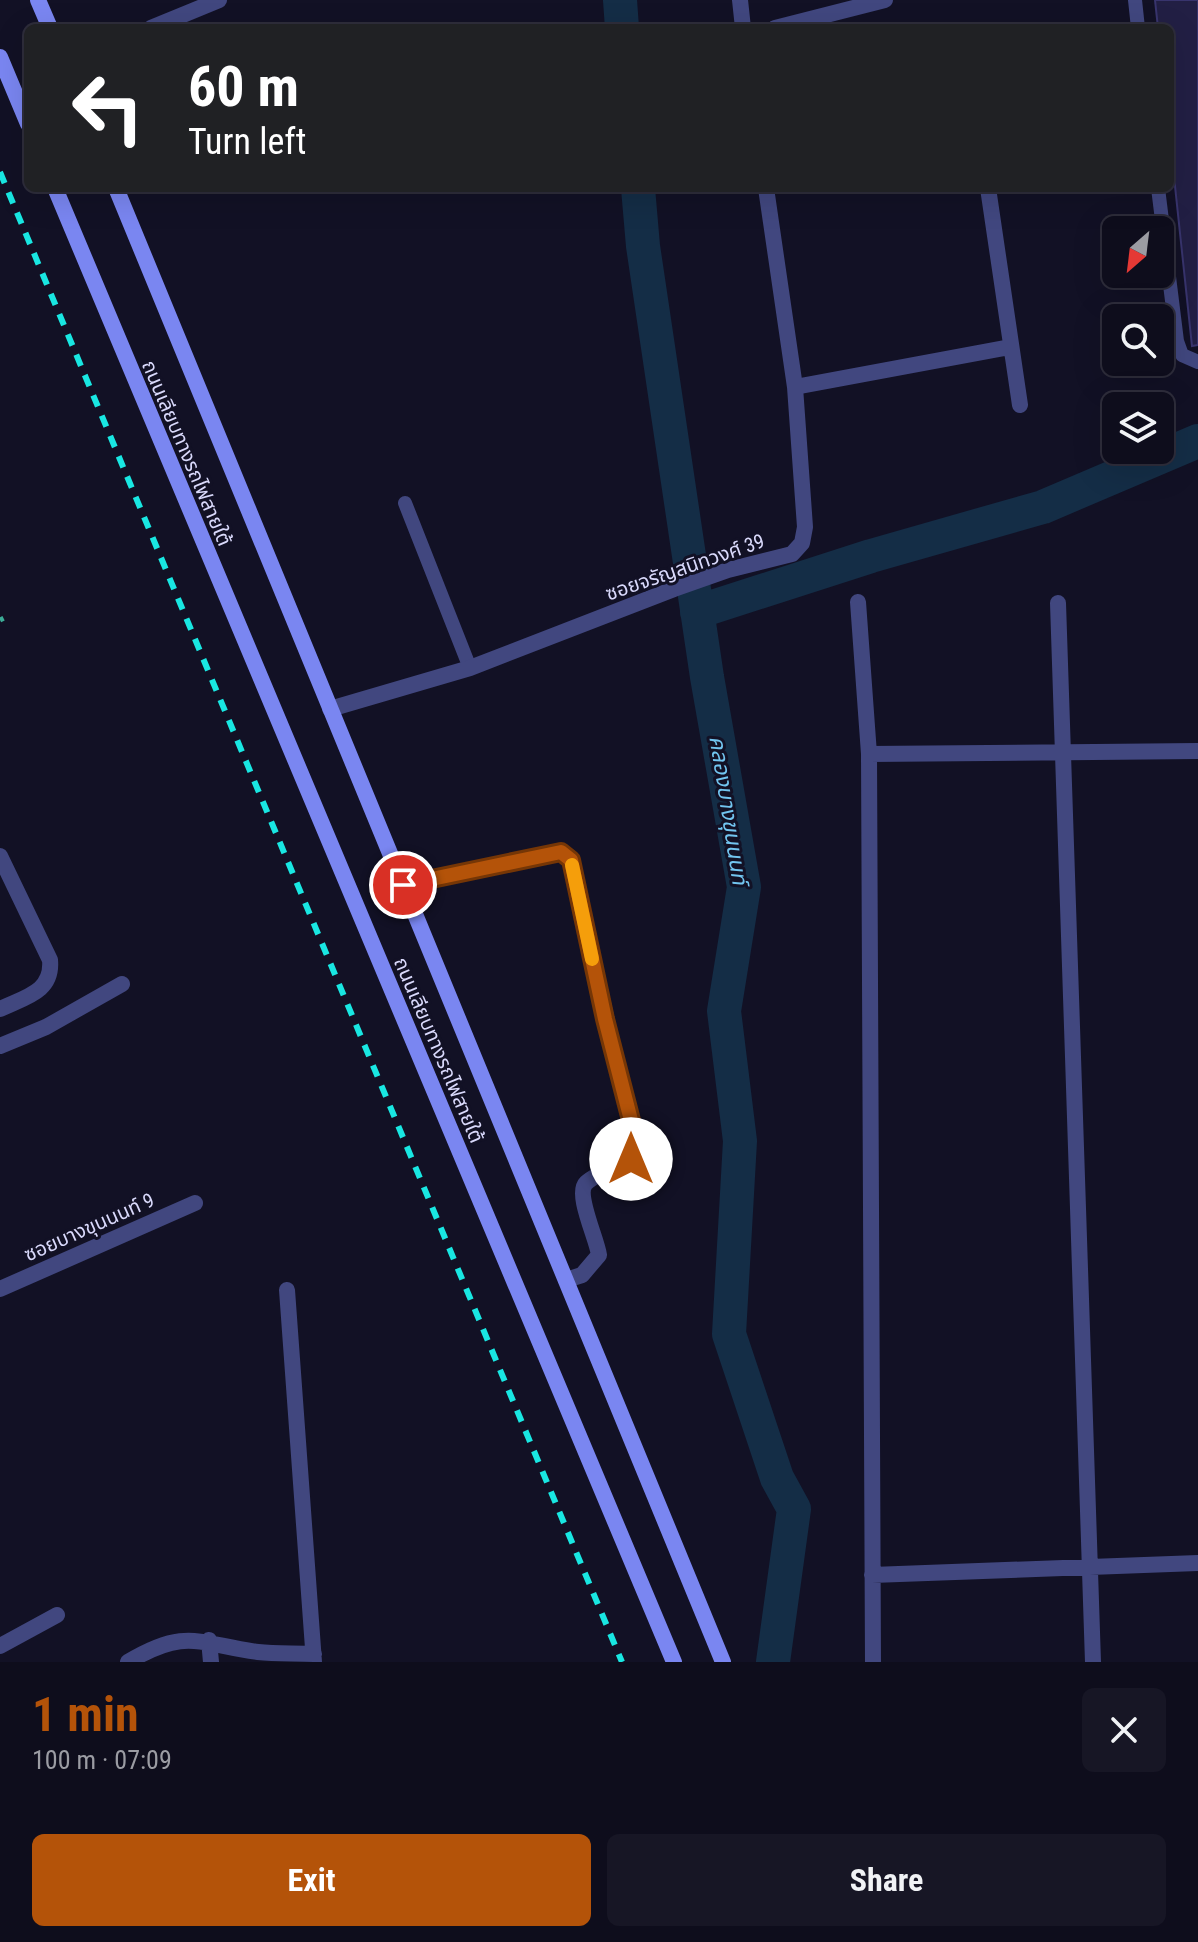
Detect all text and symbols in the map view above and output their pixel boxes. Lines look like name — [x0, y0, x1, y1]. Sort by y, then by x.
text: 60 m — [188, 54, 299, 120]
icon: left — [56, 56, 160, 160]
text: Turn left — [188, 121, 306, 163]
north arrow — [1102, 216, 1174, 288]
map controls — [1102, 216, 1174, 464]
button: search — [1102, 304, 1174, 376]
street label: ถนนเลียบทางรถไฟสายใต้ — [137, 356, 237, 550]
button: layers — [1102, 392, 1174, 464]
street label: ซอยจรัญสนิทวงศ์ 39 — [602, 529, 768, 605]
water label: คลองบางขุนนนท์ — [703, 734, 753, 890]
pin — [369, 851, 437, 919]
icon: arrive — [381, 863, 425, 907]
street label: ถนนเลียบทางรถไฟสายใต้ — [389, 953, 489, 1147]
position arrow — [589, 1117, 673, 1201]
street label: ซอยบางขุนนนท์ 9 — [20, 1188, 158, 1266]
text: 1 min — [32, 1686, 139, 1743]
button: close — [1082, 1688, 1166, 1772]
text: 100 m · 07:09 — [32, 1745, 172, 1775]
button: Exit — [32, 1834, 591, 1926]
button: Share — [607, 1834, 1166, 1926]

